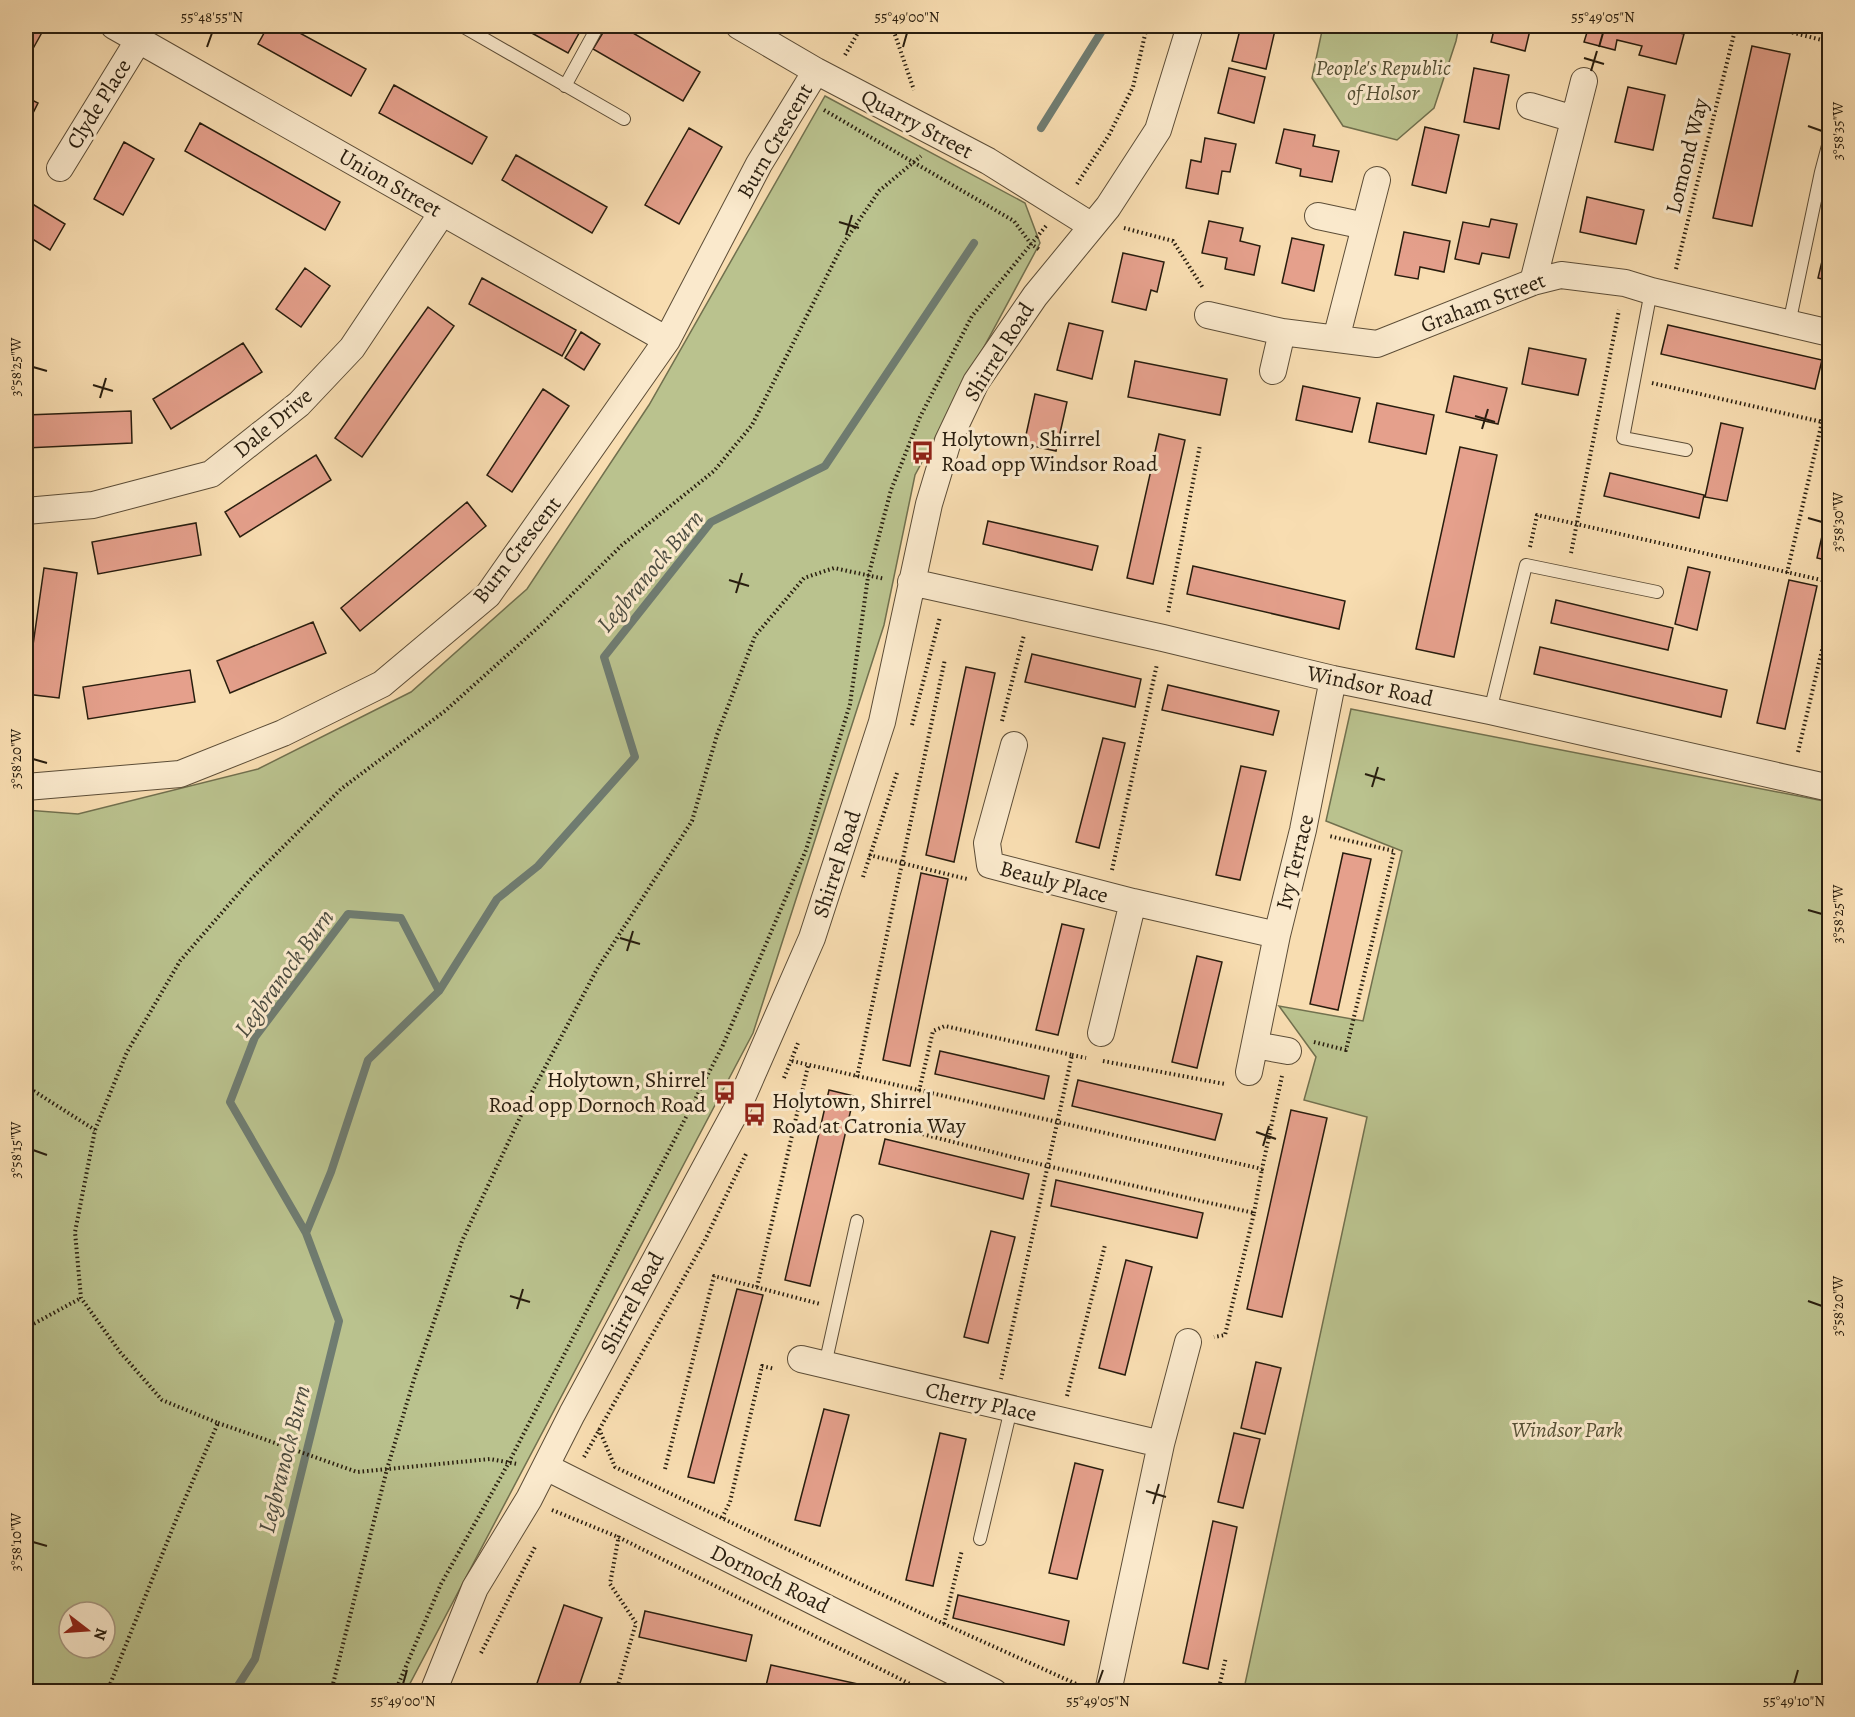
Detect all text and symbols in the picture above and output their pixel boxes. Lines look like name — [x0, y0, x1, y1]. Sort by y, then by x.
text: 55°48'55"N — [181, 7, 243, 27]
text: 55°49'00"N — [875, 7, 940, 27]
text: 55°49'05"N — [1571, 7, 1635, 27]
street label: Clyde Place — [59, 53, 139, 155]
park label: People's Republic of Holsor — [1316, 53, 1451, 108]
street label: Burn Crescent — [730, 78, 820, 204]
street label: Quarry Street — [856, 82, 978, 166]
street label: Lomond Way — [1658, 95, 1716, 217]
text: 3°58'35"W — [1828, 102, 1848, 160]
street label: Union Street — [333, 141, 447, 225]
street label: Graham Street — [1416, 265, 1550, 341]
street label: Shirrel Road — [957, 297, 1041, 407]
text: 3°58'25"W — [6, 337, 26, 397]
street label: Dale Drive — [227, 381, 319, 465]
place label: Holytown, Shirrel Road opp Windsor Road — [941, 424, 1158, 479]
bus stop icon: Holytown, Shirrel Road opp Windsor Road — [910, 439, 936, 465]
street label: Burn Crescent — [466, 490, 568, 610]
text: 3°58'30"W — [1828, 492, 1848, 552]
water label: Legbranock Burn — [589, 503, 711, 639]
street label: Windsor Road — [1303, 658, 1436, 714]
text: 3°58'20"W — [6, 729, 26, 789]
street label: Shirrel Road — [806, 806, 869, 922]
street label: Ivy Terrace — [1269, 811, 1321, 913]
street label: Beauly Place — [996, 853, 1112, 911]
text: 3°58'25"W — [1828, 884, 1848, 944]
water label: Legbranock Burn — [227, 902, 341, 1043]
place label: Holytown, Shirrel Road opp Dornoch Road — [488, 1065, 706, 1120]
bus stop icon: Holytown, Shirrel Road opp Dornoch Road — [711, 1080, 737, 1106]
place label: Holytown, Shirrel Road at Catronia Way — [772, 1086, 966, 1141]
bus stop icon: Holytown, Shirrel Road at Catronia Way — [741, 1101, 767, 1127]
text: 3°58'15"W — [6, 1121, 26, 1179]
street label: Shirrel Road — [593, 1247, 671, 1359]
text: 3°58'20"W — [1828, 1276, 1848, 1336]
street label: Cherry Place — [922, 1375, 1040, 1429]
water label: Legbranock Burn — [250, 1382, 318, 1536]
park label: Windsor Park — [1511, 1415, 1623, 1445]
text: 3°58'10"W — [6, 1513, 26, 1571]
street label: Dornoch Road — [705, 1537, 835, 1621]
north arrow — [57, 1600, 117, 1660]
text: N — [88, 1625, 113, 1643]
text: 55°49'00"N — [371, 1691, 436, 1711]
text: 55°49'05"N — [1066, 1691, 1130, 1711]
text: 55°49'10"N — [1763, 1691, 1825, 1711]

